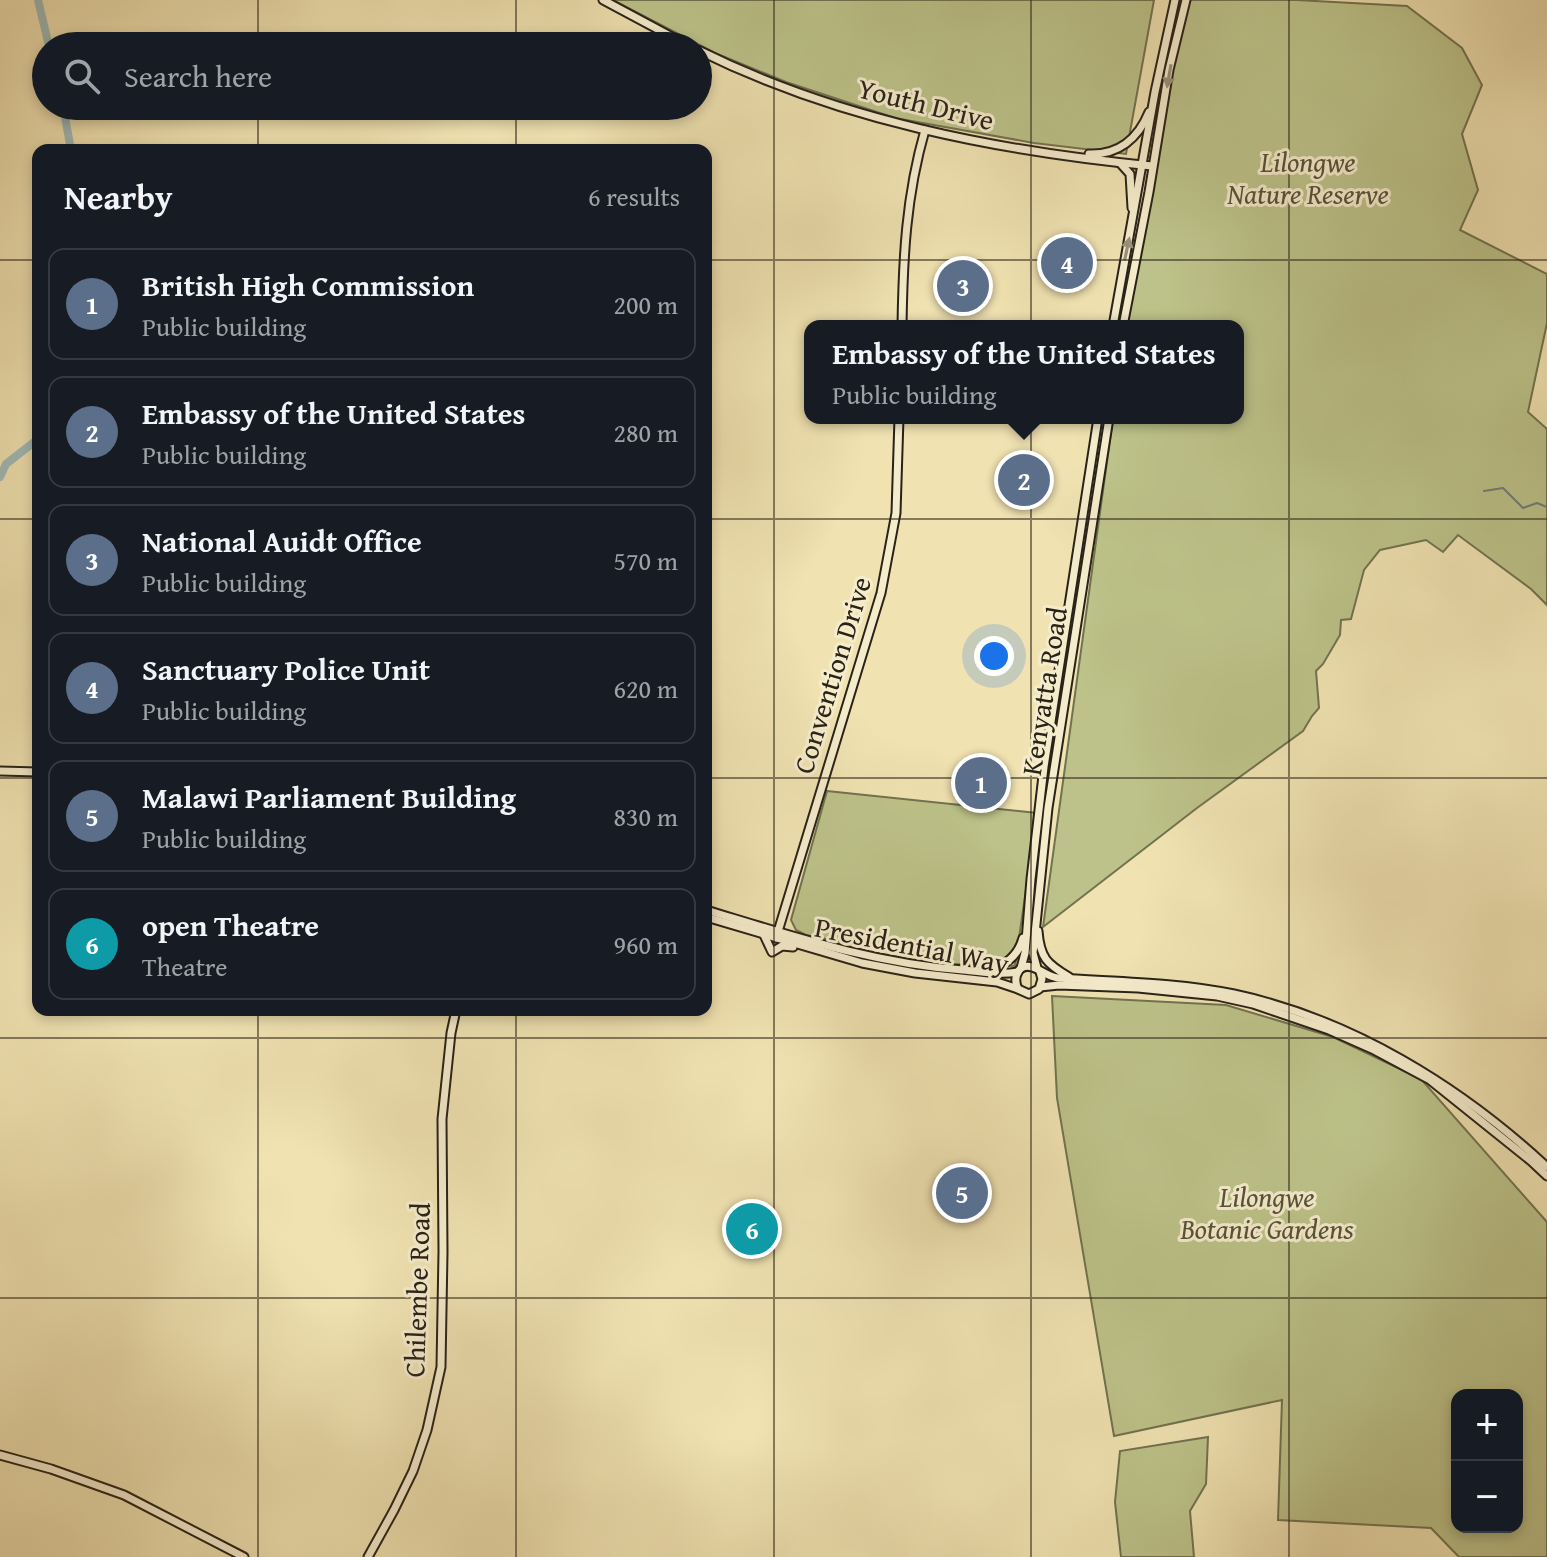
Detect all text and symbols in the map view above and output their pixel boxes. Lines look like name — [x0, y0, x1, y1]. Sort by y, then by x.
search box — [32, 32, 712, 120]
icon: search — [60, 54, 104, 98]
text: Search here — [124, 54, 272, 98]
one-way arrow — [1162, 64, 1174, 89]
street label: Youth Drive — [854, 67, 999, 140]
park label: Lilongwe Nature Reserve — [1226, 141, 1389, 214]
text: Nearby — [64, 172, 173, 221]
text: 6 results — [588, 177, 680, 216]
pin: 4 — [1041, 233, 1093, 293]
one-way arrow — [1121, 237, 1134, 262]
pin: 3 — [937, 256, 989, 316]
text: British High Commission — [142, 263, 474, 307]
text: 1 — [85, 285, 99, 324]
text: 200 m — [613, 285, 678, 324]
text: Public building — [142, 307, 306, 346]
popup — [804, 320, 1244, 424]
text: Embassy of the United States — [832, 331, 1216, 375]
text: Public building — [832, 375, 997, 414]
text: Embassy of the United States — [142, 391, 525, 435]
text: 2 — [85, 413, 99, 452]
text: 280 m — [613, 413, 678, 452]
text: Public building — [142, 435, 306, 474]
pin: 2 — [998, 450, 1050, 510]
text: National Auidt Office — [142, 519, 422, 563]
text: 3 — [85, 541, 99, 580]
text: 570 m — [613, 541, 678, 580]
text: Public building — [142, 563, 306, 602]
street label: Convention Drive — [782, 571, 881, 778]
street label: Kenyatta Road — [1010, 604, 1077, 778]
your location — [974, 636, 1014, 676]
text: Sanctuary Police Unit — [142, 647, 430, 691]
text: 4 — [85, 669, 99, 708]
text: 620 m — [613, 669, 678, 708]
text: Public building — [142, 691, 306, 730]
pin: 1 — [955, 753, 1007, 813]
text: Malawi Parliament Building — [142, 775, 516, 819]
text: 5 — [85, 797, 99, 836]
text: 830 m — [613, 797, 678, 836]
text: Public building — [142, 819, 306, 858]
text: open Theatre — [142, 903, 319, 947]
street label: Presidential Way — [812, 906, 1013, 983]
text: 6 — [85, 925, 99, 964]
text: 960 m — [613, 925, 678, 964]
text: Theatre — [142, 947, 227, 986]
pin: 5 — [936, 1163, 988, 1223]
park label: Lilongwe Botanic Gardens — [1180, 1176, 1353, 1249]
pin: 6 — [726, 1199, 778, 1259]
street label: Chilembe Road — [393, 1202, 440, 1378]
map controls — [1451, 1389, 1523, 1533]
button: + — [1451, 1389, 1523, 1461]
button: − — [1451, 1461, 1523, 1533]

